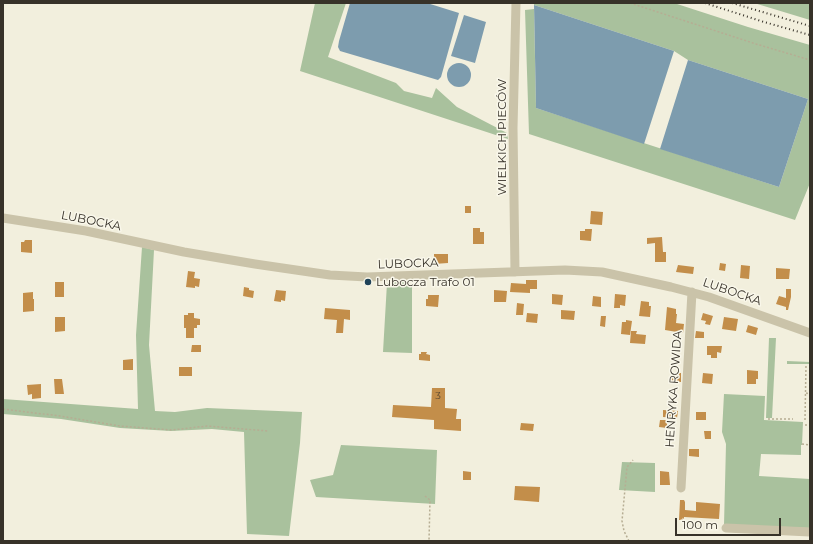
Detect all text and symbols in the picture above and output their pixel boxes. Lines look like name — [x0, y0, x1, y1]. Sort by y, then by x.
street label: WIELKICH PIECÓW — [495, 79, 509, 195]
street label: LUBOCKA — [60, 208, 122, 234]
street label: LUBOCKA — [377, 256, 439, 272]
place label: Lubocza Trafo 01 — [376, 275, 475, 289]
street label: LUBOCKA — [701, 275, 763, 309]
marker: Lubocza Trafo 01 — [363, 277, 373, 287]
street label: HENRYKA ROWIDA — [663, 330, 685, 448]
house number: 3 — [435, 390, 441, 402]
scale bar — [677, 510, 783, 536]
text: 100 m — [682, 517, 718, 532]

